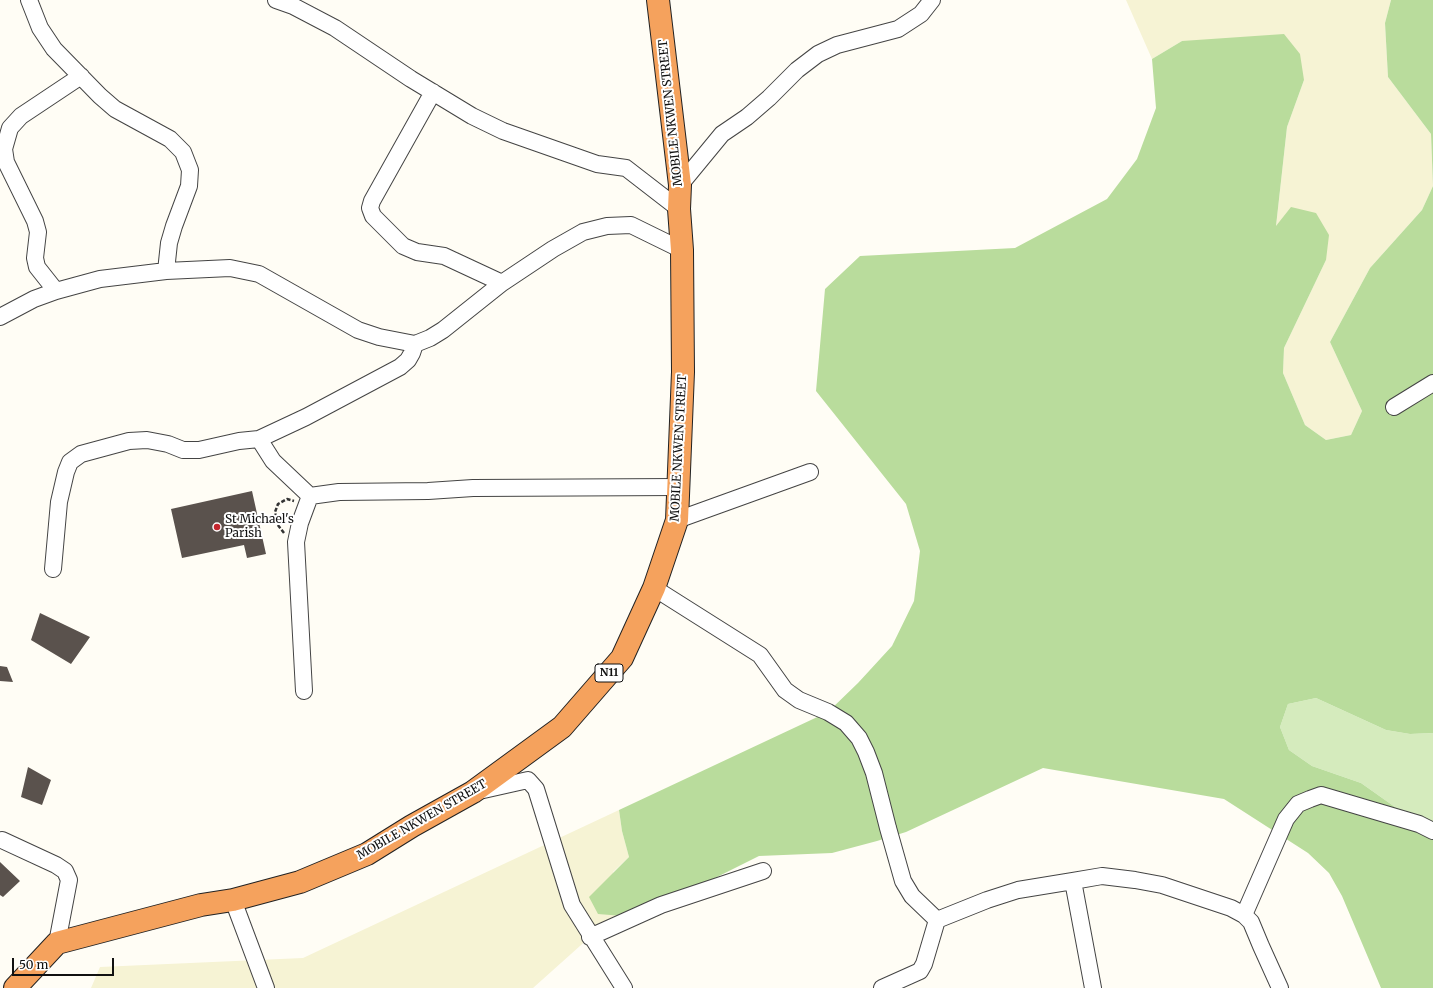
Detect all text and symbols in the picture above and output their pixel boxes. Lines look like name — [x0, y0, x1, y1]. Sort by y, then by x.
street label: MOBILE NKWEN STREET — [656, 39, 686, 187]
street label: MOBILE NKWEN STREET — [668, 374, 690, 522]
place label: St Michael's Parish — [225, 513, 294, 541]
marker: St Michael's Parish — [212, 522, 222, 532]
road number: N11 — [595, 664, 623, 682]
street label: MOBILE NKWEN STREET — [355, 777, 489, 863]
scale bar — [14, 950, 116, 976]
text: 50 m — [19, 957, 48, 972]

